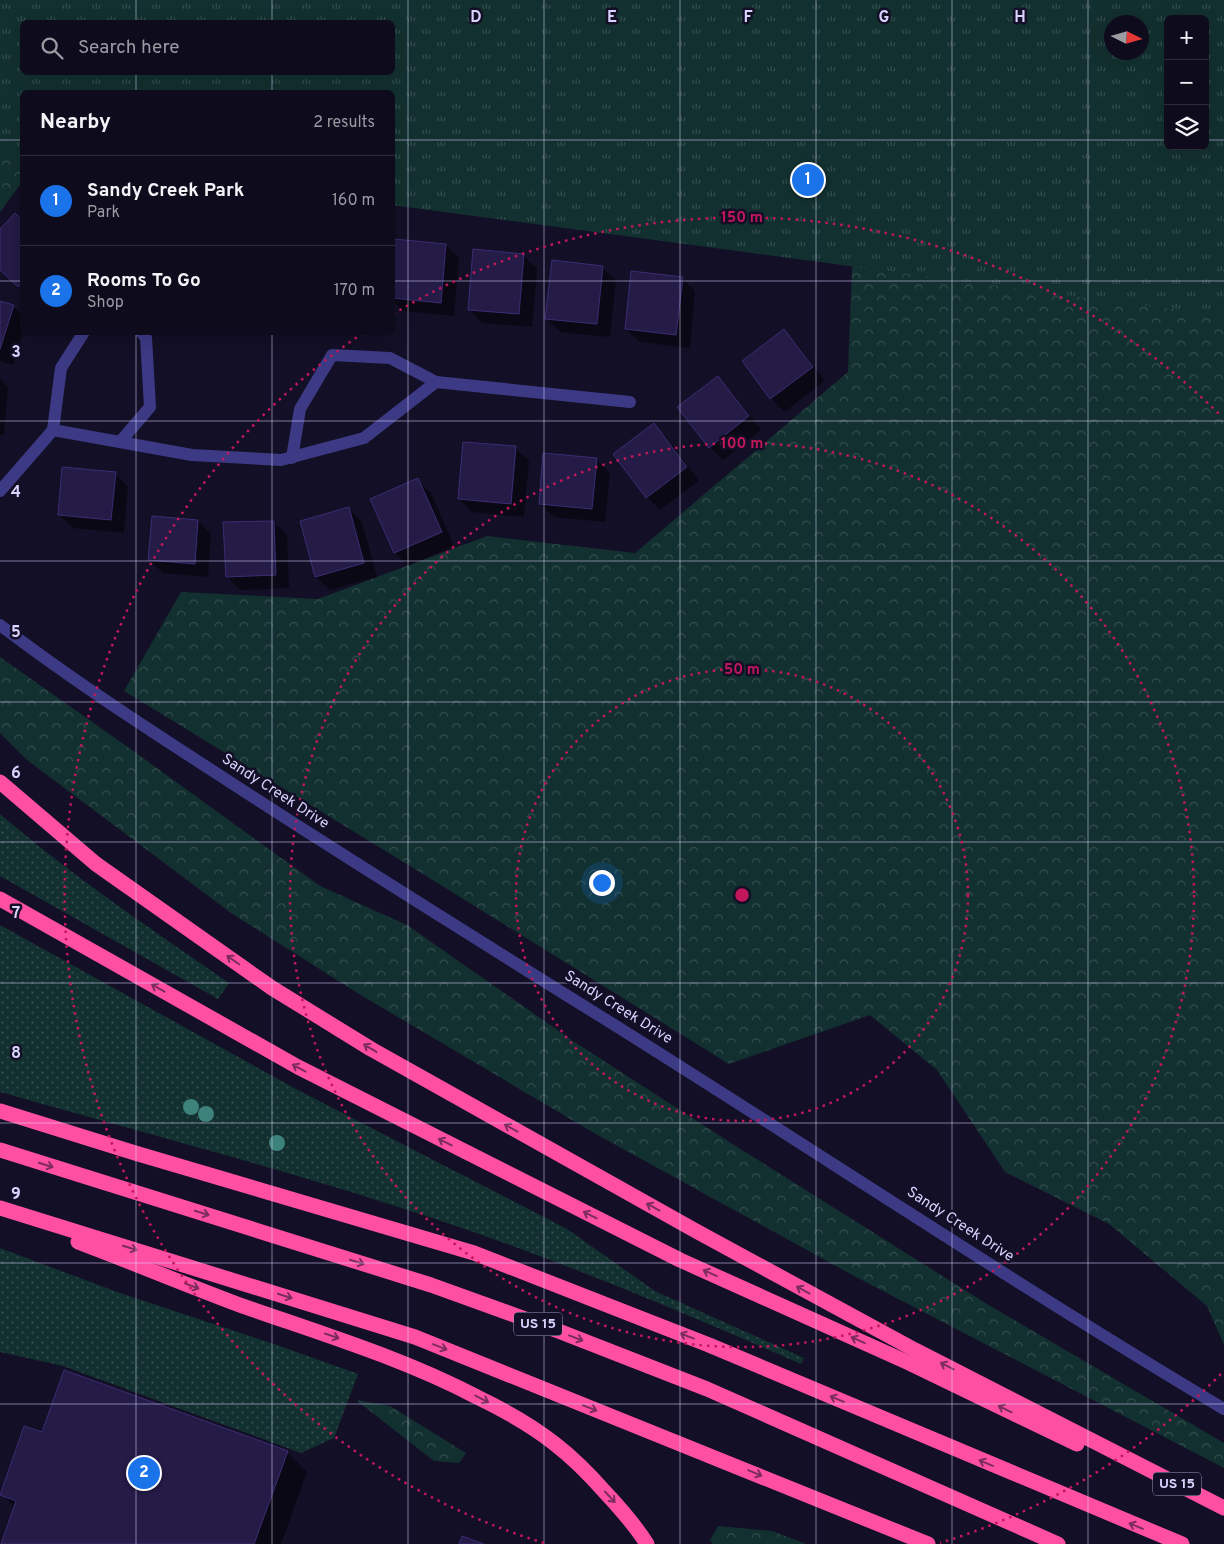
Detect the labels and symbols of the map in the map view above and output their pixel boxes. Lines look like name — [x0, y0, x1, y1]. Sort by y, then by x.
text: D — [470, 8, 482, 28]
text: E — [607, 8, 617, 28]
text: F — [743, 8, 753, 28]
text: G — [879, 8, 889, 28]
text: H — [1014, 8, 1026, 28]
north arrow — [1104, 15, 1149, 60]
pin: 1 — [792, 161, 824, 199]
text: 150 m — [721, 209, 763, 228]
text: 3 — [11, 343, 21, 363]
text: 100 m — [721, 435, 763, 454]
text: 4 — [11, 483, 21, 503]
text: 5 — [11, 623, 21, 643]
text: 50 m — [724, 661, 760, 680]
street label: Sandy Creek Drive — [218, 750, 332, 834]
text: 6 — [11, 764, 21, 784]
your location — [589, 870, 615, 896]
centre of rings — [733, 886, 751, 904]
text: 7 — [12, 904, 20, 924]
one-way arrow — [226, 955, 240, 965]
street label: Sandy Creek Drive — [560, 967, 676, 1049]
one-way arrow — [151, 983, 166, 993]
one-way arrow — [363, 1042, 377, 1052]
text: 8 — [11, 1044, 21, 1064]
one-way arrow — [292, 1063, 307, 1073]
one-way arrow — [505, 1122, 519, 1132]
one-way arrow — [437, 1136, 452, 1146]
one-way arrow — [38, 1160, 54, 1170]
street label: Sandy Creek Drive — [903, 1183, 1017, 1267]
text: 9 — [11, 1185, 21, 1205]
one-way arrow — [646, 1202, 661, 1212]
one-way arrow — [193, 1209, 209, 1219]
one-way arrow — [582, 1210, 597, 1220]
one-way arrow — [122, 1244, 138, 1254]
one-way arrow — [348, 1257, 364, 1267]
one-way arrow — [703, 1268, 718, 1278]
one-way arrow — [184, 1282, 199, 1291]
one-way arrow — [797, 1284, 811, 1294]
one-way arrow — [277, 1292, 293, 1302]
road number: US 15 — [514, 1312, 562, 1336]
one-way arrow — [680, 1331, 695, 1340]
one-way arrow — [324, 1332, 339, 1341]
one-way arrow — [568, 1334, 583, 1343]
one-way arrow — [851, 1334, 866, 1344]
one-way arrow — [432, 1344, 447, 1353]
one-way arrow — [939, 1361, 954, 1371]
one-way arrow — [474, 1394, 489, 1404]
one-way arrow — [830, 1394, 845, 1404]
one-way arrow — [582, 1404, 598, 1413]
one-way arrow — [998, 1404, 1013, 1413]
pin: 2 — [128, 1454, 160, 1492]
one-way arrow — [979, 1457, 994, 1466]
one-way arrow — [746, 1469, 762, 1478]
road number: US 15 — [1153, 1472, 1201, 1496]
one-way arrow — [604, 1490, 616, 1503]
one-way arrow — [1129, 1520, 1144, 1530]

